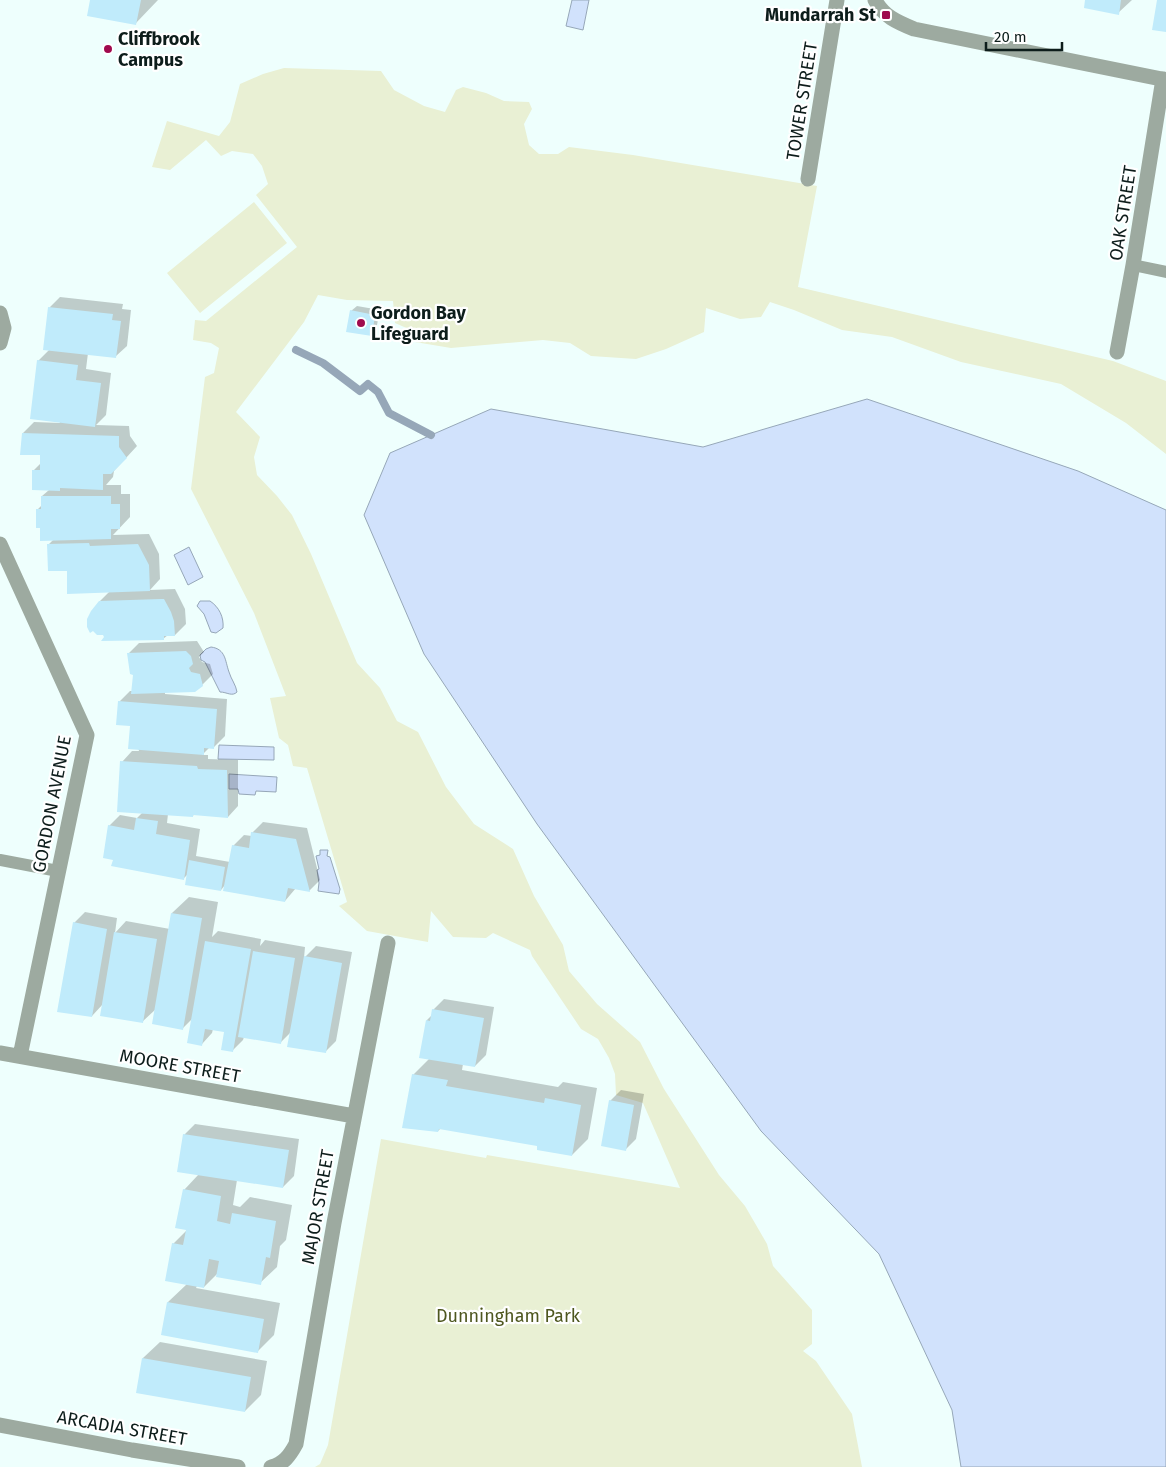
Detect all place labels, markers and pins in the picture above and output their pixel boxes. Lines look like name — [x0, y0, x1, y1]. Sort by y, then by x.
place label: Mundarrah St — [765, 4, 877, 26]
marker: Mundarrah St — [880, 9, 892, 21]
place label: Cliffbrook Campus — [118, 28, 201, 71]
marker: Cliffbrook Campus — [102, 43, 114, 55]
place label: Gordon Bay Lifeguard — [371, 302, 466, 345]
marker: Gordon Bay Lifeguard — [355, 317, 367, 329]

